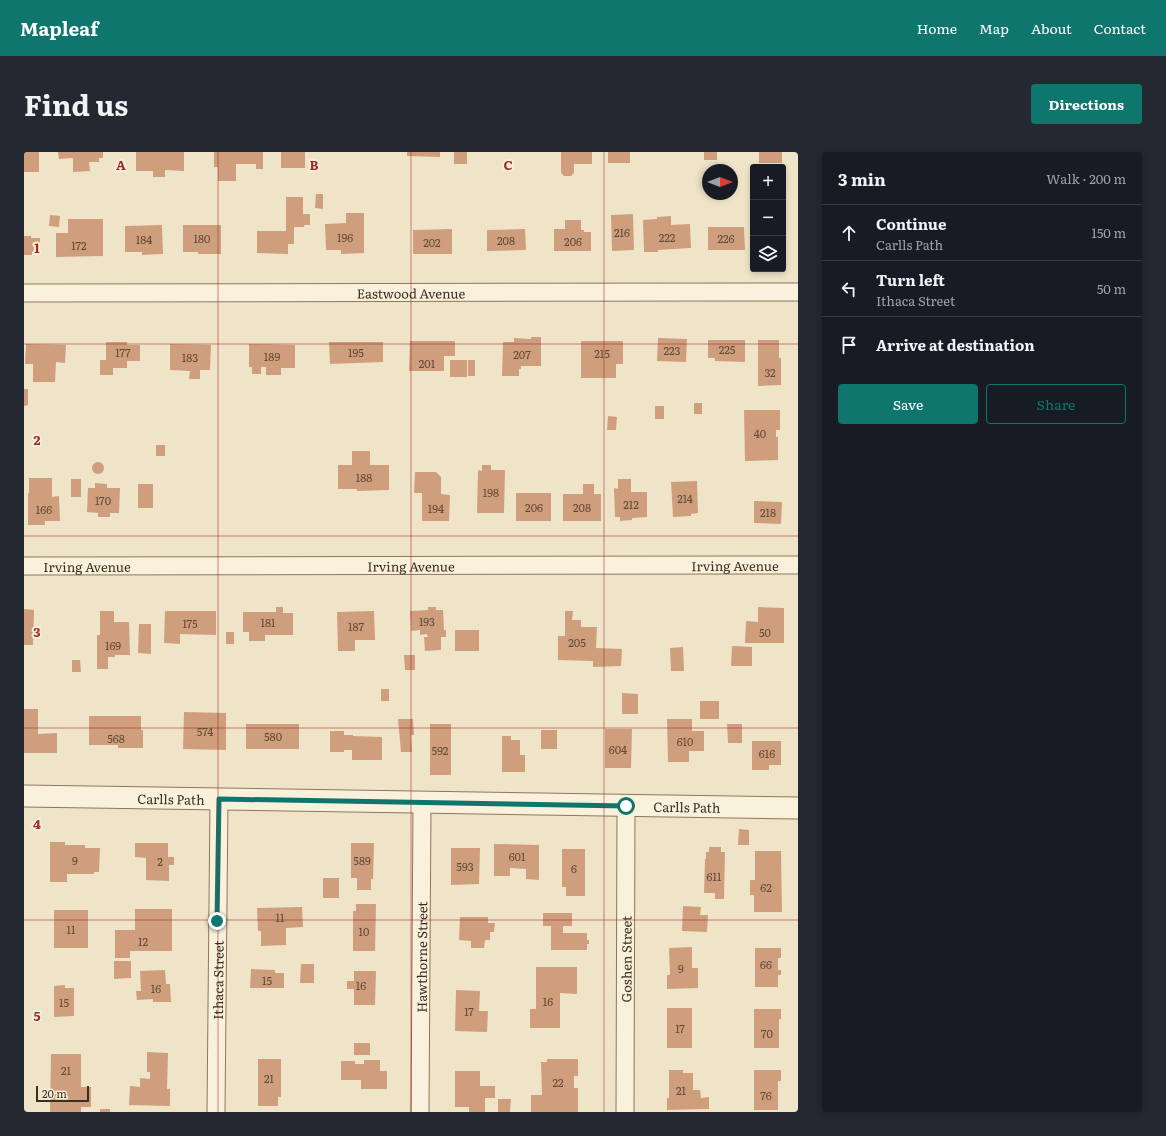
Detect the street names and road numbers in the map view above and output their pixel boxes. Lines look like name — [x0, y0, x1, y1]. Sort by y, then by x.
street label: Eastwood Avenue — [357, 283, 465, 302]
street label: Irving Avenue — [43, 556, 131, 575]
street label: Irving Avenue — [367, 556, 455, 575]
street label: Irving Avenue — [691, 556, 779, 575]
street label: Carlls Path — [137, 788, 205, 808]
street label: Carlls Path — [653, 796, 721, 816]
street label: Hawthorne Street — [411, 901, 431, 1013]
street label: Goshen Street — [616, 915, 635, 1002]
street label: Ithaca Street — [207, 940, 227, 1020]

